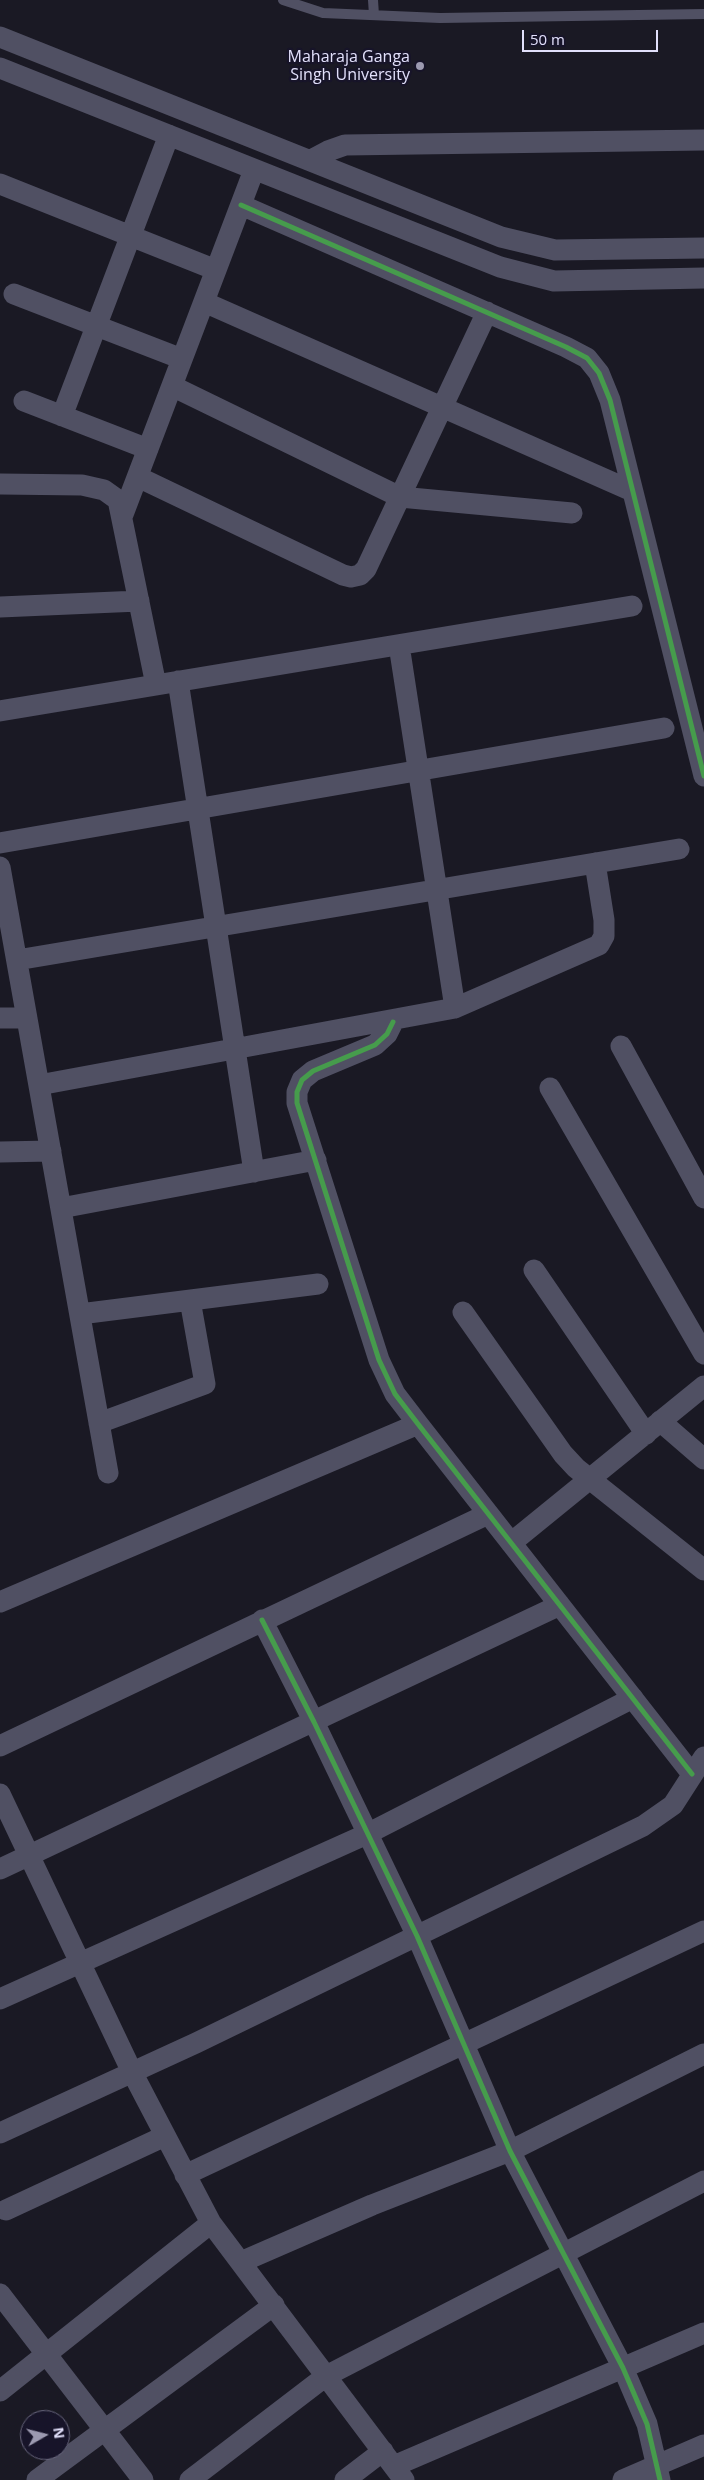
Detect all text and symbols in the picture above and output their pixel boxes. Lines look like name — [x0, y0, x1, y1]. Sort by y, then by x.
scale bar — [524, 20, 660, 52]
text: 50 m — [530, 29, 565, 49]
place label: Maharaja Ganga Singh University — [288, 47, 410, 85]
marker: Maharaja Ganga Singh University — [414, 60, 426, 72]
north arrow — [20, 2410, 70, 2460]
text: N — [49, 2426, 70, 2440]

